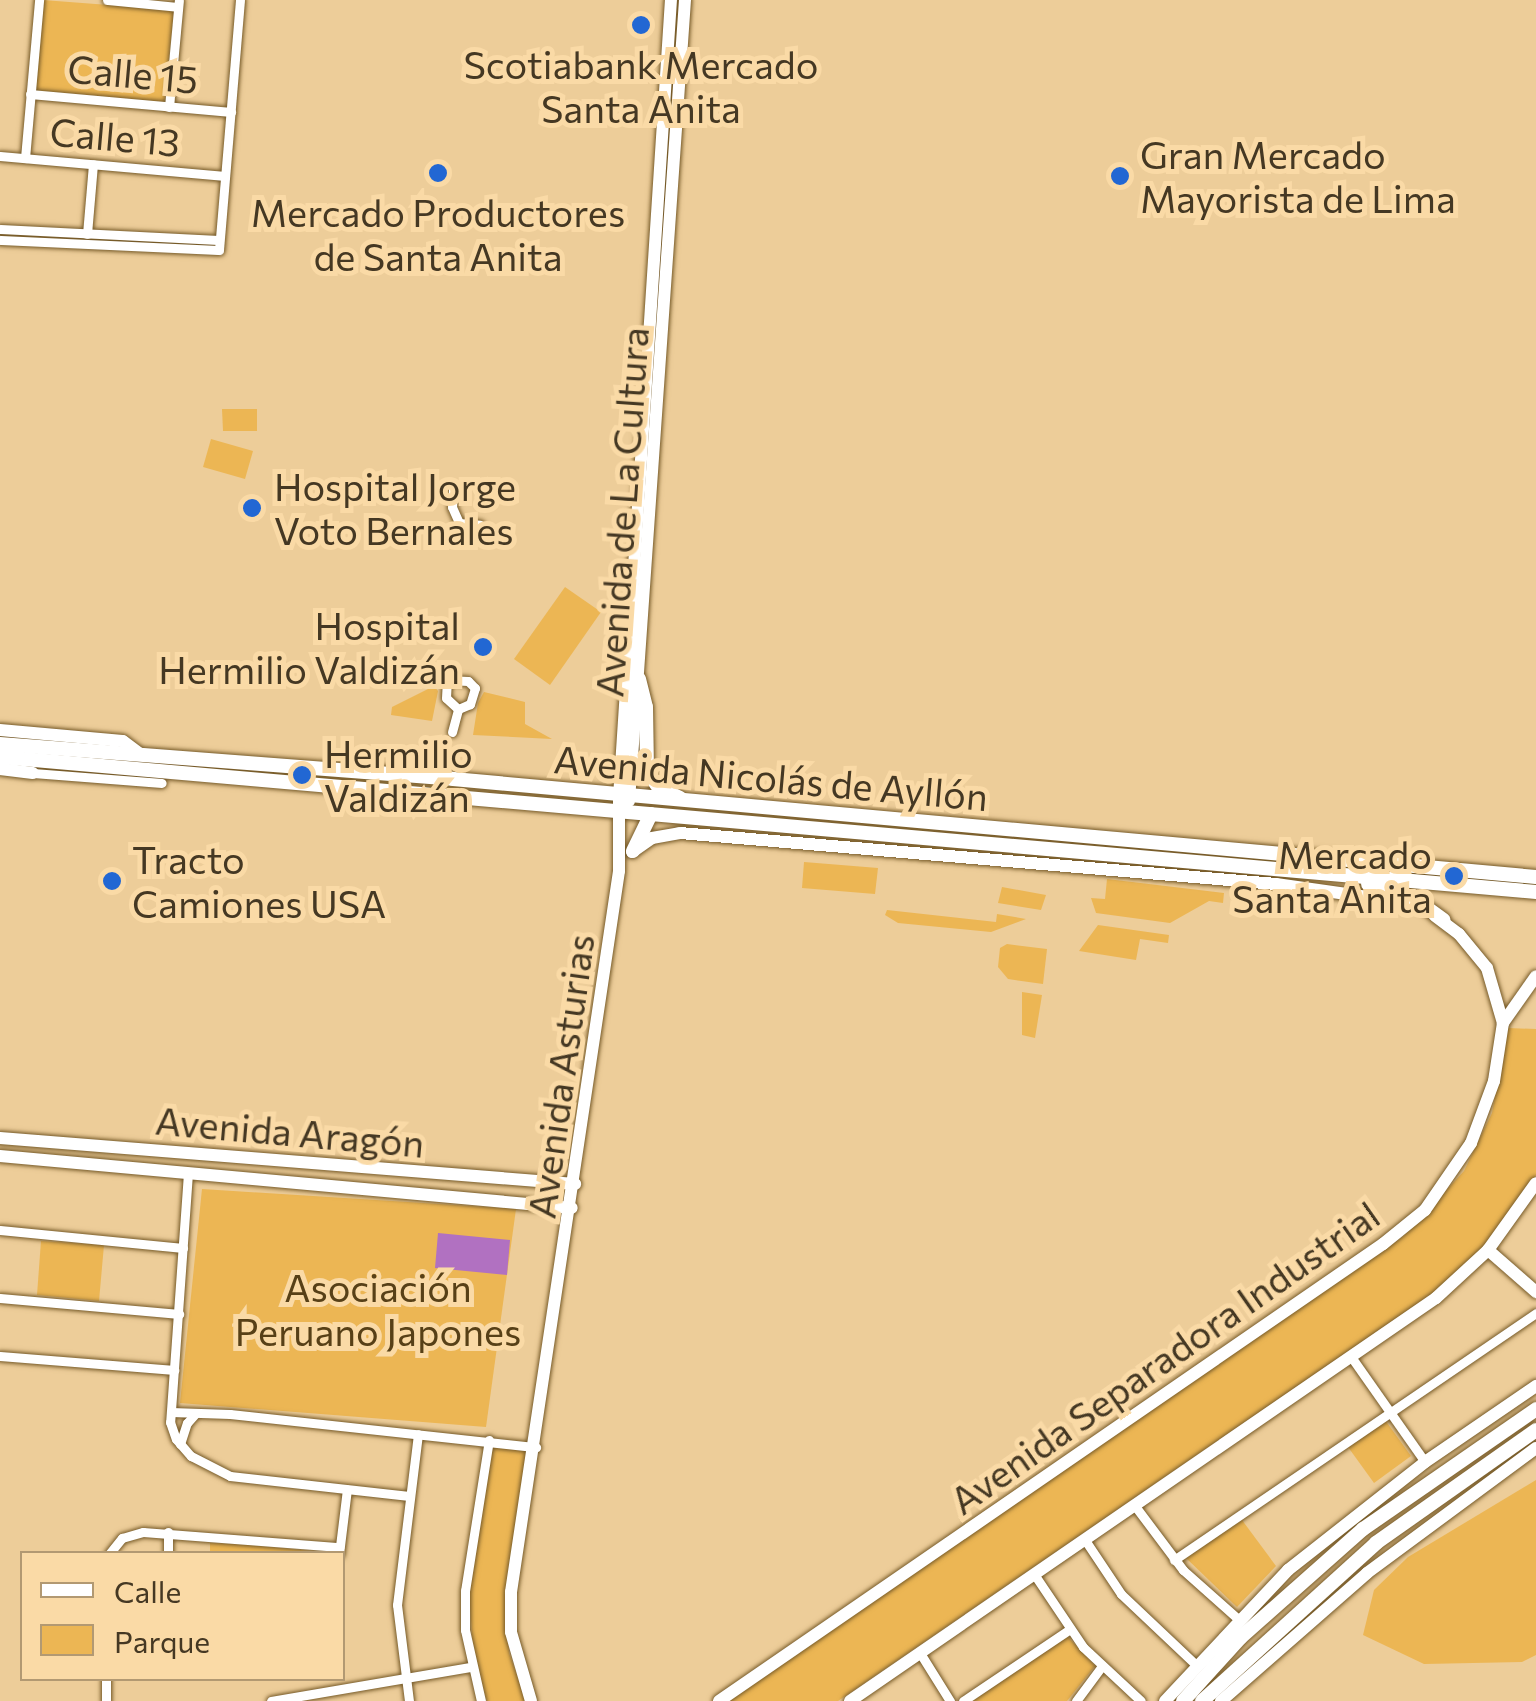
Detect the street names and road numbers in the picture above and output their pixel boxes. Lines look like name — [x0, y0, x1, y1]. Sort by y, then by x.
street label: Calle 15 — [66, 45, 200, 101]
street label: Calle 13 — [48, 108, 182, 164]
street label: Avenida de La Cultura — [585, 325, 657, 699]
street label: Avenida Nicolás de Ayllón — [552, 735, 990, 819]
street label: Avenida Asturias — [517, 931, 603, 1221]
street label: Avenida Aragón — [154, 1097, 426, 1165]
street label: Avenida Separadora Industrial — [941, 1191, 1387, 1523]

